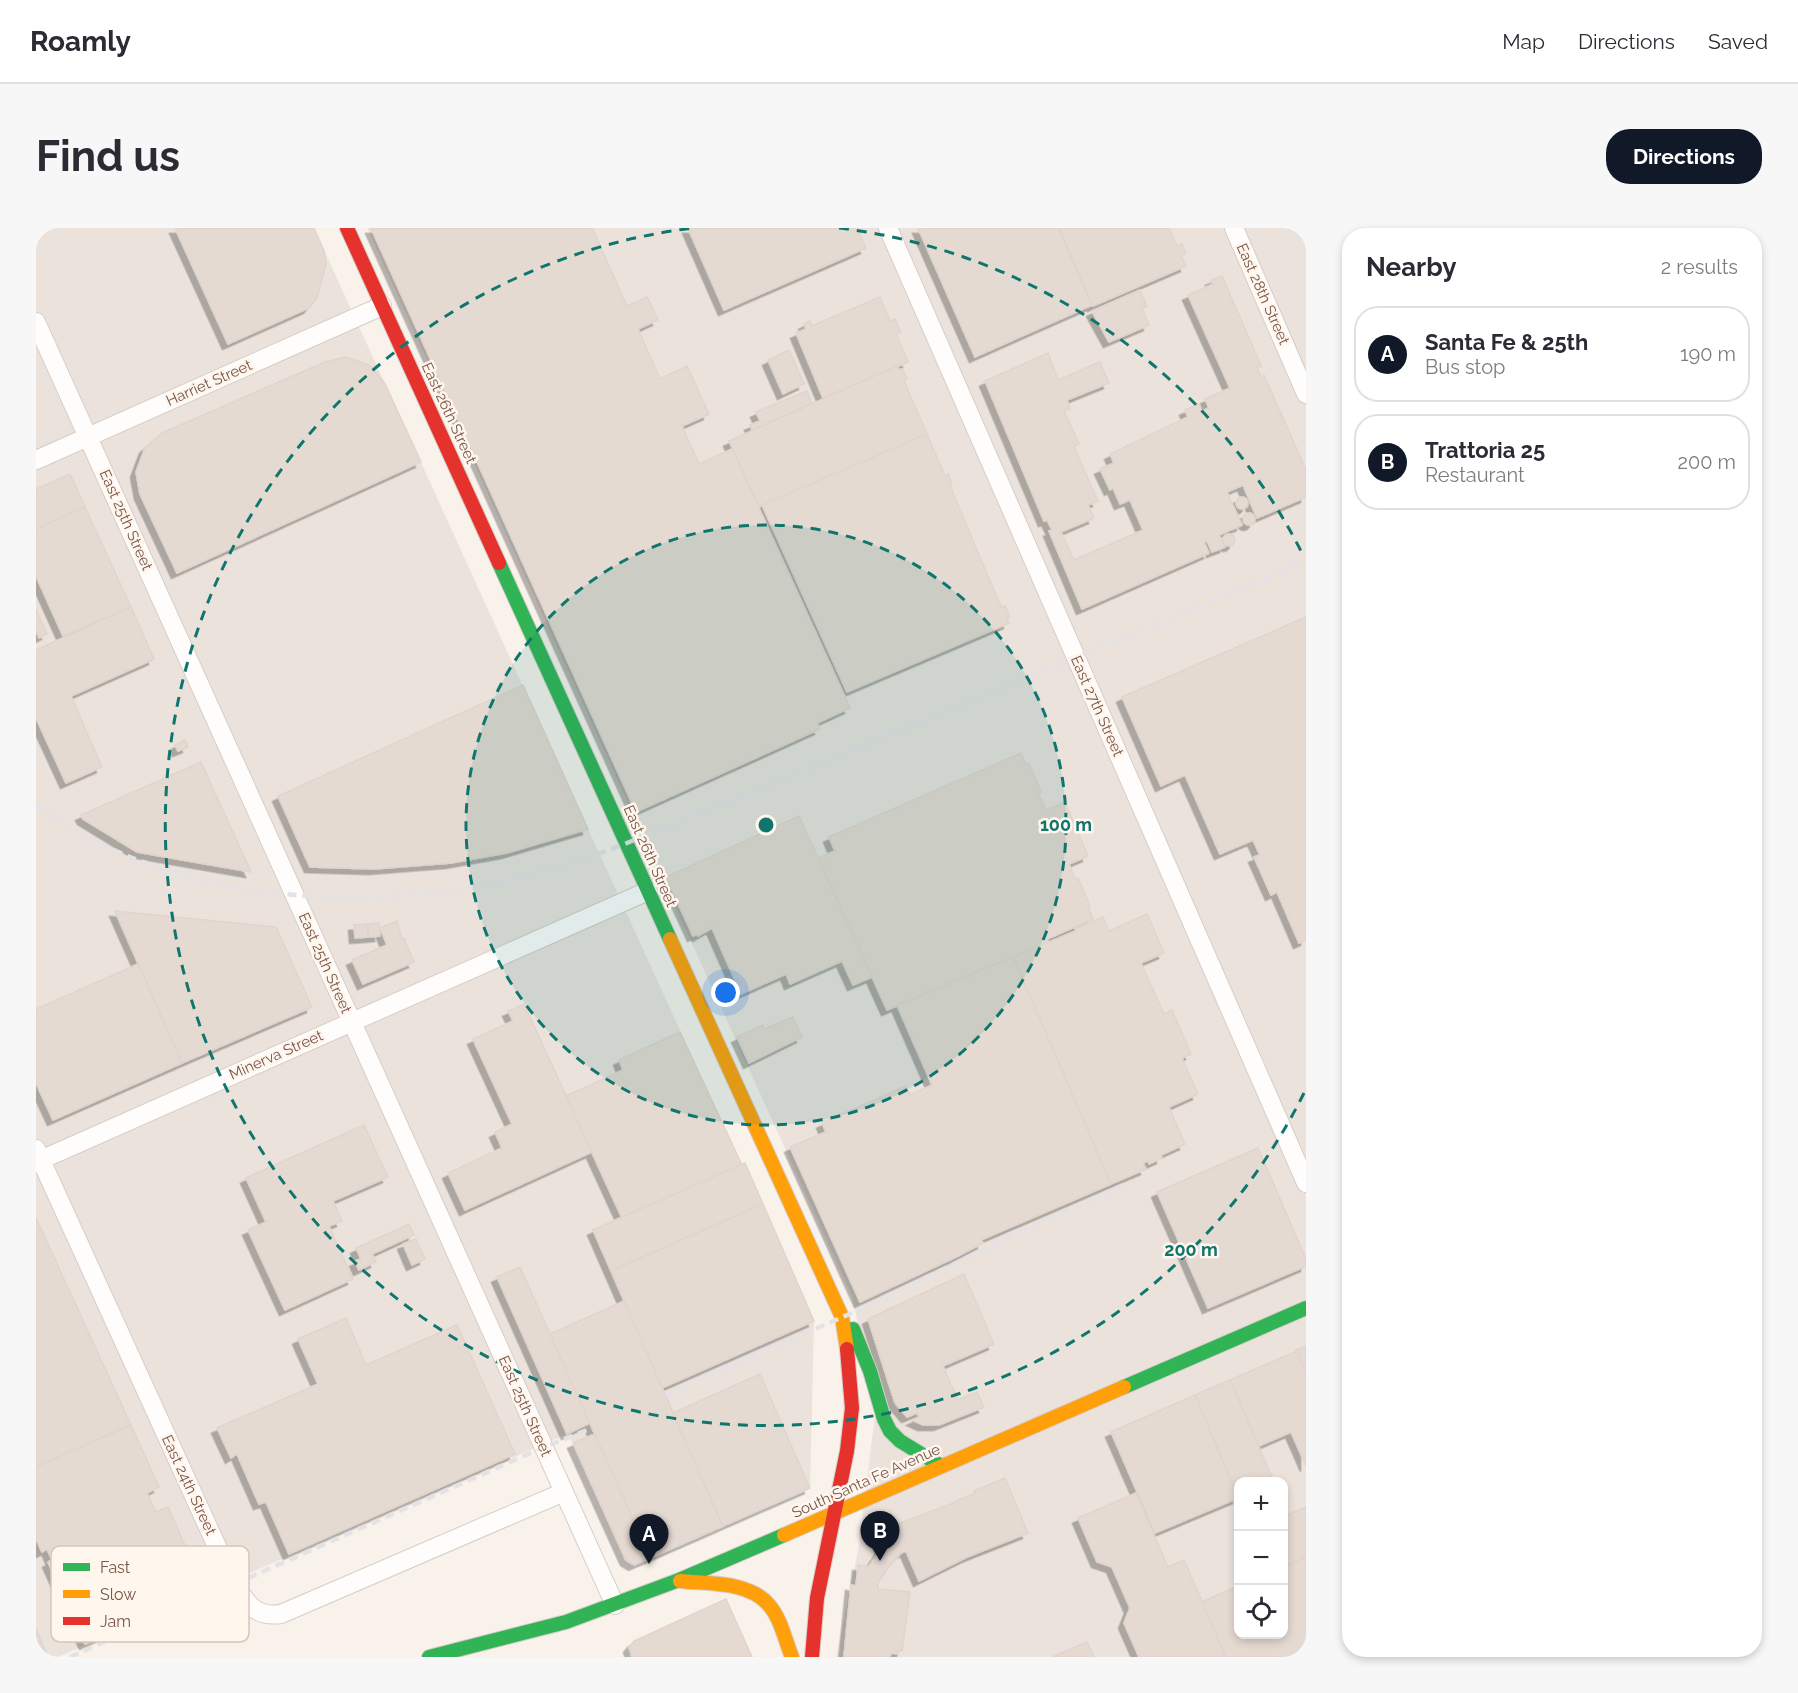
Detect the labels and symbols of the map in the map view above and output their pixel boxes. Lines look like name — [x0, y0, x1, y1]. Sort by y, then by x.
street label: East 28th Street — [1233, 240, 1293, 348]
street label: Harriet Street — [163, 356, 255, 410]
street label: East 26th Street — [418, 360, 480, 466]
street label: East 25th Street — [96, 467, 156, 573]
street label: East 27th Street — [1067, 653, 1127, 759]
street label: East 26th Street — [620, 802, 680, 910]
text: 100 m — [1040, 814, 1092, 835]
centre of rings — [756, 815, 776, 835]
street label: East 25th Street — [295, 910, 355, 1016]
your location — [711, 978, 740, 1007]
street label: Minerva Street — [226, 1026, 326, 1084]
text: 200 m — [1164, 1239, 1218, 1260]
street label: East 25th Street — [495, 1353, 555, 1459]
street label: East 24th Street — [158, 1432, 220, 1538]
street label: South Santa Fe Avenue — [789, 1440, 943, 1522]
pin: B — [860, 1512, 900, 1561]
pin: A — [630, 1514, 668, 1564]
legend — [51, 1546, 249, 1642]
text: Fast — [100, 1558, 131, 1577]
text: Slow — [100, 1585, 136, 1604]
text: Jam — [100, 1612, 131, 1631]

